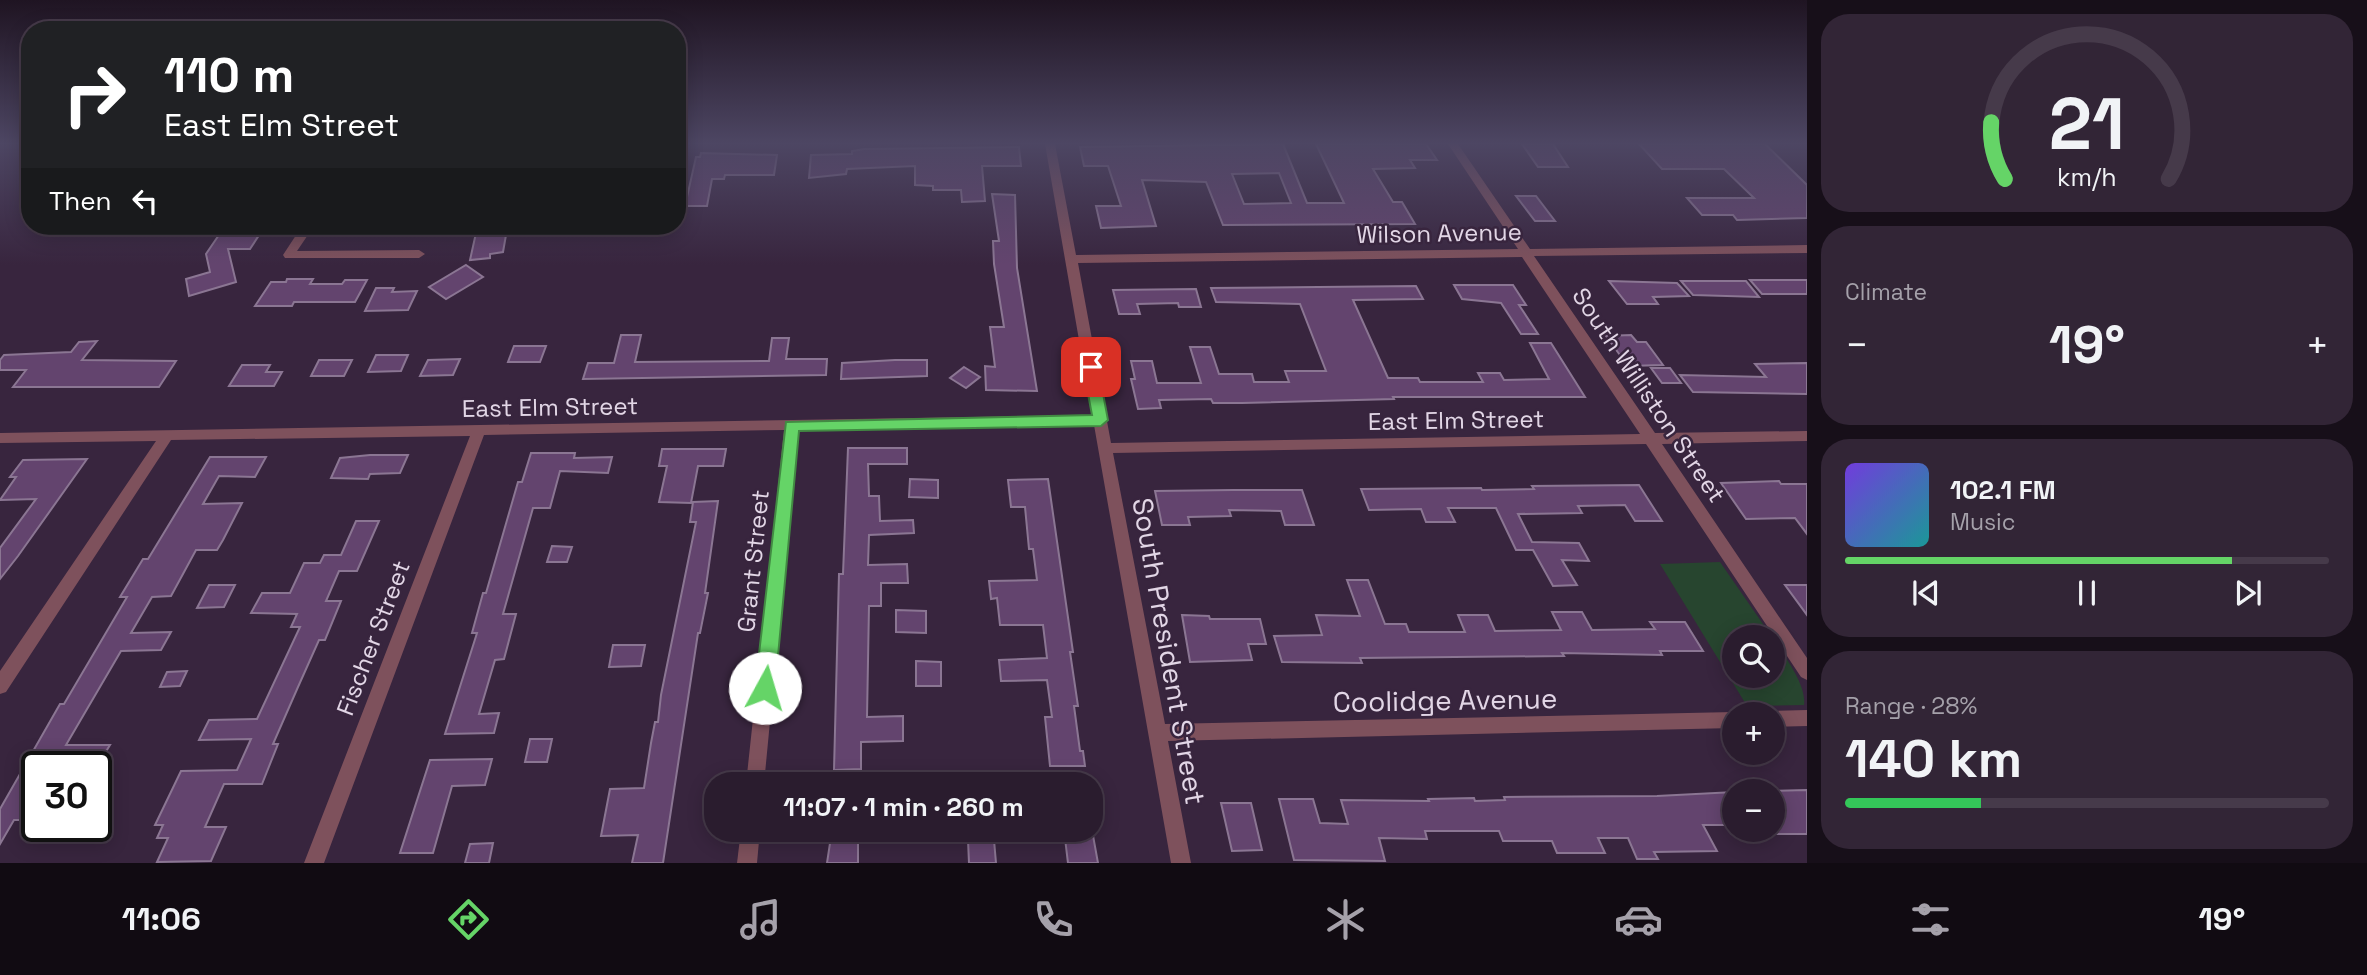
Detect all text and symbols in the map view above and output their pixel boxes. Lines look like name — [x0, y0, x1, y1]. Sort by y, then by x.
text: 110 m — [164, 44, 294, 106]
icon: right — [49, 49, 140, 140]
text: 21 — [2049, 78, 2125, 171]
text: East Elm Street — [164, 105, 399, 145]
text: km/h — [2057, 161, 2117, 193]
icon: left — [126, 182, 164, 220]
text: Then — [49, 184, 112, 218]
street label: Wilson Avenue — [1356, 216, 1522, 250]
text: Climate — [1845, 277, 1927, 307]
street label: South Williston Street — [1566, 282, 1732, 508]
text: 19° — [2049, 312, 2125, 378]
text: − — [1845, 321, 1869, 369]
text: + — [2305, 321, 2329, 369]
pin — [1061, 337, 1121, 397]
icon: arrive — [1072, 348, 1110, 386]
street label: East Elm Street — [462, 390, 638, 424]
street label: East Elm Street — [1368, 403, 1544, 437]
text: 102.1 FM — [1950, 473, 2056, 507]
street label: Grant Street — [730, 488, 776, 634]
street label: South President Street — [1124, 495, 1214, 807]
text: Music — [1950, 507, 2015, 537]
street label: Fischer Street — [329, 556, 417, 720]
icon: previous — [1907, 574, 1945, 612]
icon: pause — [2068, 574, 2106, 612]
icon: next — [2229, 574, 2267, 612]
map controls — [1722, 625, 1785, 842]
button: search — [1722, 625, 1785, 688]
position arrow — [728, 651, 802, 725]
street label: Coolidge Avenue — [1332, 680, 1558, 720]
text: Range · 28% — [1845, 691, 1977, 721]
button: + — [1722, 702, 1785, 765]
text: 140 km — [1845, 726, 2022, 792]
speed limit sign: 30 — [21, 751, 112, 842]
button: − — [1722, 779, 1785, 842]
text: 11:07 · 1 min · 260 m — [783, 790, 1024, 824]
icon: directions — [444, 895, 493, 944]
icon: music — [736, 895, 785, 944]
icon: phone — [1029, 895, 1078, 944]
icon: climate — [1321, 895, 1370, 944]
icon: car — [1614, 895, 1663, 944]
icon: filters — [1906, 895, 1955, 944]
text: 11:06 — [122, 899, 201, 939]
text: 19° — [2198, 899, 2245, 939]

